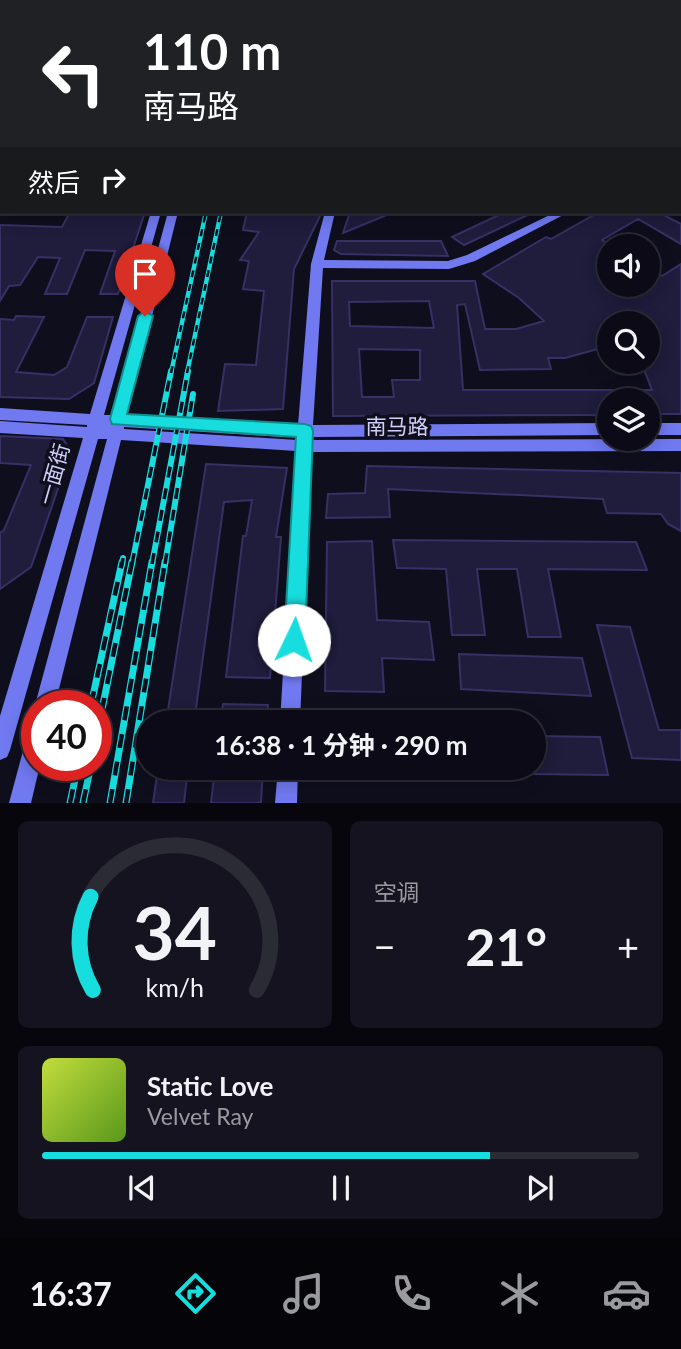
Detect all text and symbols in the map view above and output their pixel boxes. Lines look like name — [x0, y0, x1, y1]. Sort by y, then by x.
text: 110 m — [143, 22, 281, 80]
icon: left — [28, 28, 119, 119]
text: 南马路 — [143, 86, 239, 125]
icon: right — [94, 161, 132, 199]
text: 然后 — [28, 166, 80, 198]
map controls — [597, 234, 660, 451]
button: sound — [597, 234, 660, 297]
pin — [115, 244, 175, 316]
icon: arrive — [126, 255, 164, 293]
button: search — [597, 311, 660, 374]
button: layers — [597, 388, 660, 451]
street label: 南马路 — [366, 413, 429, 438]
street label: 一面街 — [32, 440, 74, 508]
position arrow — [257, 603, 331, 677]
speed limit sign: 40 — [21, 690, 112, 781]
text: 16:38 · 1 分钟 · 290 m — [214, 729, 468, 761]
text: 空调 — [374, 878, 420, 906]
text: 34 — [133, 889, 217, 977]
text: 21° — [465, 915, 547, 977]
text: − — [374, 923, 396, 969]
text: + — [617, 923, 639, 969]
text: km/h — [145, 972, 204, 1002]
text: Static Love — [147, 1070, 274, 1102]
text: Velvet Ray — [147, 1102, 253, 1130]
icon: previous — [123, 1169, 161, 1207]
icon: pause — [322, 1169, 360, 1207]
icon: next — [521, 1169, 559, 1207]
icon: directions — [171, 1269, 220, 1318]
icon: music — [279, 1269, 328, 1318]
icon: phone — [387, 1269, 436, 1318]
icon: climate — [495, 1269, 544, 1318]
icon: car — [602, 1269, 651, 1318]
text: 16:37 — [29, 1274, 112, 1313]

